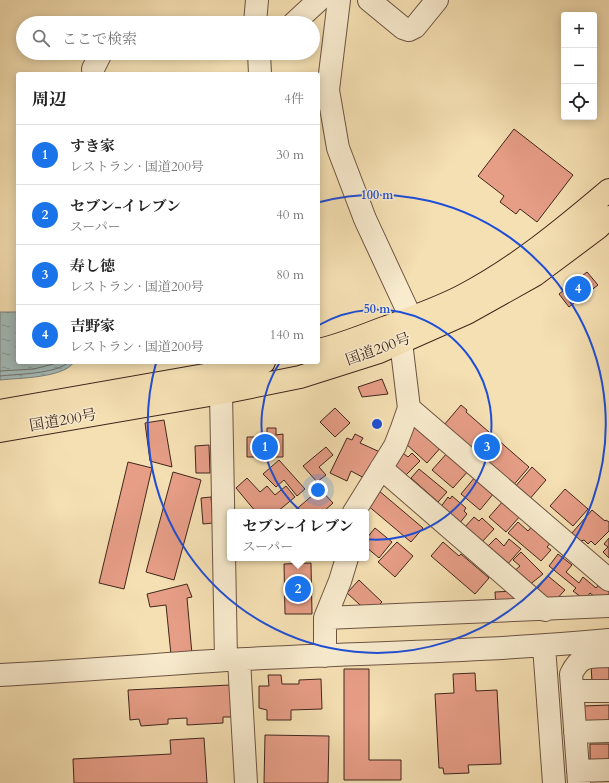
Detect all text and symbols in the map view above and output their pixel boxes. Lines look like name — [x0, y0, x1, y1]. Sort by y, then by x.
map controls — [561, 12, 597, 120]
button: + — [561, 12, 597, 48]
search box — [16, 16, 320, 60]
icon: search — [30, 27, 52, 49]
text: ここで検索 — [62, 29, 137, 49]
button: − — [561, 48, 597, 84]
button: locate — [561, 84, 597, 120]
text: 周辺 — [32, 88, 66, 111]
text: 4件 — [284, 90, 304, 108]
text: すき家 — [70, 136, 115, 156]
text: 1 — [42, 146, 48, 164]
text: 30 m — [276, 146, 304, 164]
text: レストラン · 国道200号 — [70, 158, 204, 176]
text: 100 m — [361, 187, 394, 203]
text: セブン-イレブン — [70, 196, 181, 216]
text: 2 — [42, 206, 48, 224]
text: 40 m — [276, 206, 304, 224]
text: スーパー — [70, 218, 121, 236]
text: 寿し徳 — [70, 256, 115, 276]
text: 3 — [42, 266, 48, 284]
text: 80 m — [276, 266, 304, 284]
pin: 4 — [565, 274, 591, 304]
text: レストラン · 国道200号 — [70, 278, 204, 296]
text: 50 m — [364, 301, 391, 317]
text: 吉野家 — [70, 316, 115, 336]
text: 4 — [42, 326, 48, 344]
text: 140 m — [270, 326, 304, 344]
street label: 国道200号 — [343, 328, 413, 370]
text: レストラン · 国道200号 — [70, 338, 204, 356]
street label: 国道200号 — [28, 404, 98, 436]
centre of rings — [370, 417, 384, 431]
pin: 1 — [252, 432, 278, 462]
pin: 3 — [474, 432, 500, 462]
your location — [308, 480, 328, 500]
popup — [227, 509, 369, 561]
text: セブン-イレブン — [243, 516, 353, 536]
text: スーパー — [243, 538, 293, 556]
pin: 2 — [285, 574, 311, 604]

